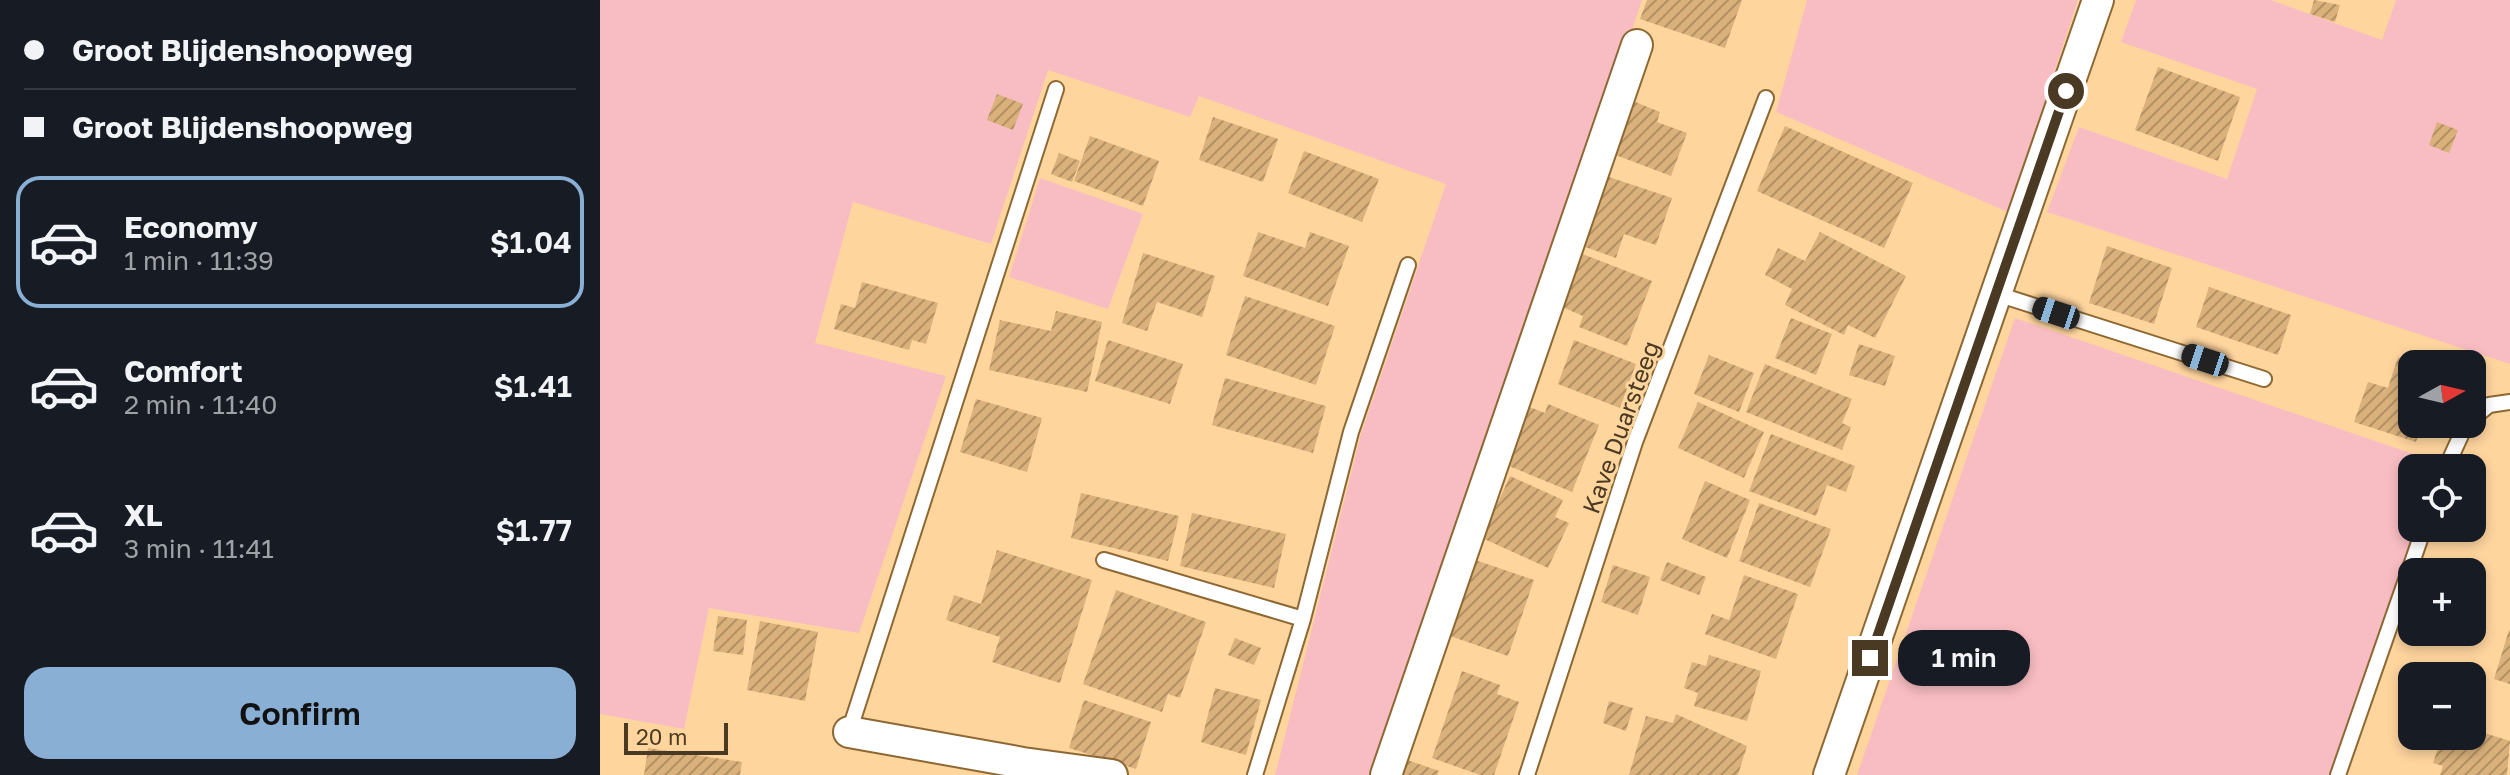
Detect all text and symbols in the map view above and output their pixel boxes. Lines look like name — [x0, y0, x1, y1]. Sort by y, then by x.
text: Groot Blijdenshoopweg — [72, 32, 413, 68]
route start — [2048, 73, 2084, 109]
text: Groot Blijdenshoopweg — [72, 109, 413, 145]
icon: car — [28, 206, 100, 278]
text: Economy — [124, 209, 258, 245]
text: $1.04 — [490, 224, 572, 260]
text: 1 min · 11:39 — [124, 245, 274, 276]
car — [2029, 294, 2083, 332]
street label: Kave Duarsteeg — [1575, 337, 1665, 517]
car — [2178, 341, 2232, 379]
icon: car — [28, 350, 100, 422]
north arrow — [2398, 350, 2486, 438]
map controls — [2398, 350, 2486, 750]
text: Comfort — [124, 353, 243, 389]
text: $1.41 — [494, 368, 572, 404]
text: 2 min · 11:40 — [124, 389, 277, 420]
button: locate — [2398, 454, 2486, 542]
icon: car — [28, 494, 100, 566]
text: XL — [124, 497, 163, 533]
text: $1.77 — [495, 512, 572, 548]
text: 3 min · 11:41 — [124, 533, 274, 564]
button: + — [2398, 558, 2486, 646]
callout: 1 min — [1898, 630, 2030, 686]
route end — [1852, 640, 1888, 676]
text: 1 min — [1931, 642, 1997, 673]
button: − — [2398, 662, 2486, 750]
button: Confirm — [24, 667, 576, 759]
scale bar — [624, 719, 728, 755]
text: 20 m — [636, 723, 687, 750]

